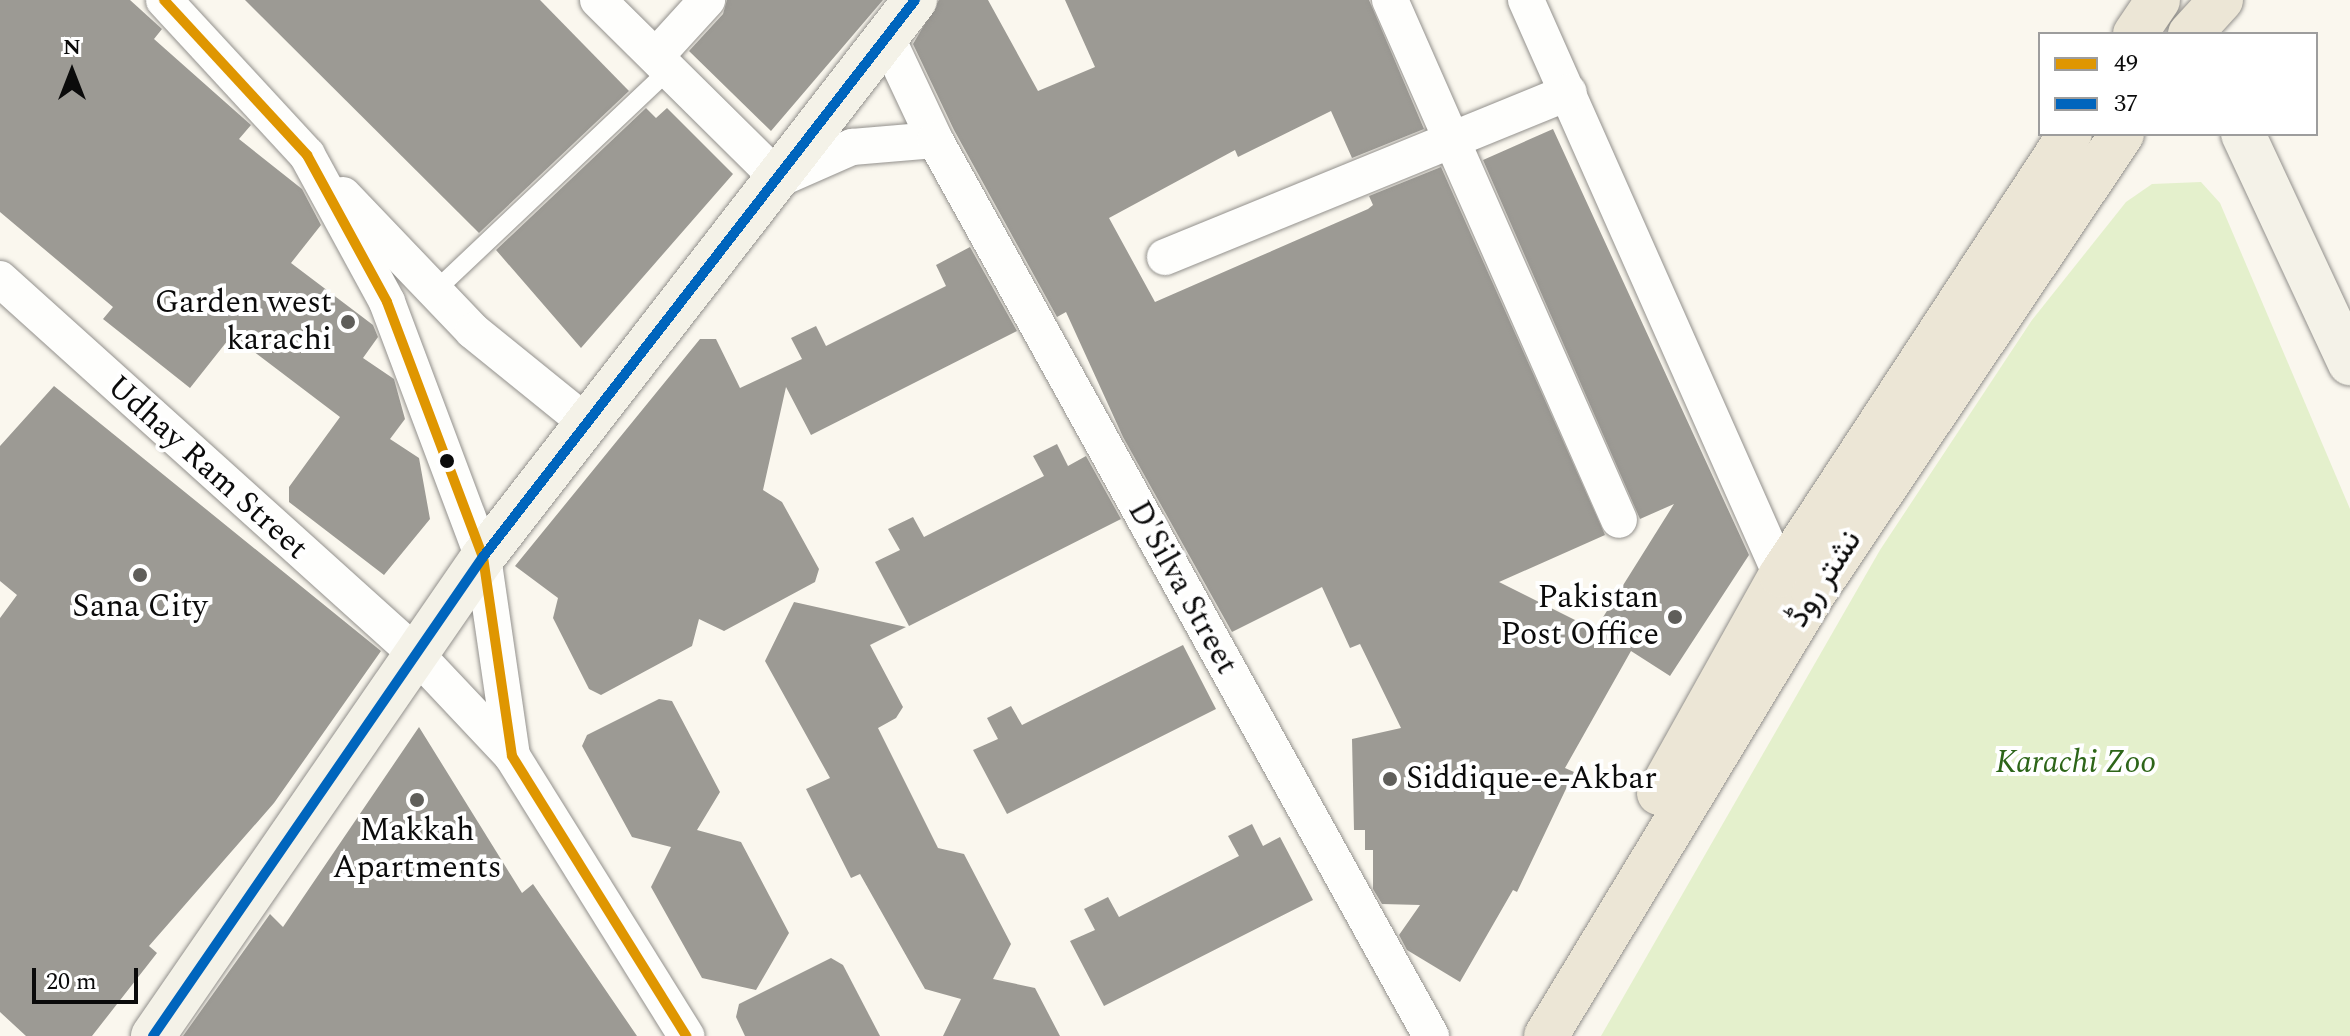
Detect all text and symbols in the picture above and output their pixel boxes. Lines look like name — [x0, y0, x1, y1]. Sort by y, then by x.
text: N — [63, 31, 81, 64]
north arrow — [32, 32, 112, 112]
legend — [2038, 32, 2318, 136]
text: 49 — [2114, 46, 2138, 82]
text: 37 — [2114, 86, 2138, 122]
place label: Garden west karachi — [155, 285, 332, 360]
marker: Garden west karachi — [339, 313, 357, 331]
street label: Udhay Ram Street — [99, 368, 315, 568]
unlabelled marker — [439, 453, 455, 469]
street label: D'Silva Street — [1119, 495, 1245, 681]
street label: نشتر روڈ — [1779, 523, 1871, 635]
marker: Sana City — [131, 566, 149, 584]
place label: Pakistan Post Office — [1500, 580, 1659, 655]
place label: Sana City — [72, 588, 208, 626]
marker: Pakistan Post Office — [1666, 608, 1684, 626]
park label: Karachi Zoo — [1996, 744, 2156, 782]
place label: Siddique-e-Akbar — [1406, 760, 1657, 798]
marker: Siddique-e-Akbar — [1381, 770, 1399, 788]
marker: Makkah Apartments — [408, 791, 426, 809]
place label: Makkah Apartments — [332, 813, 502, 888]
scale bar — [36, 952, 142, 1002]
text: 20 m — [46, 964, 97, 1000]

